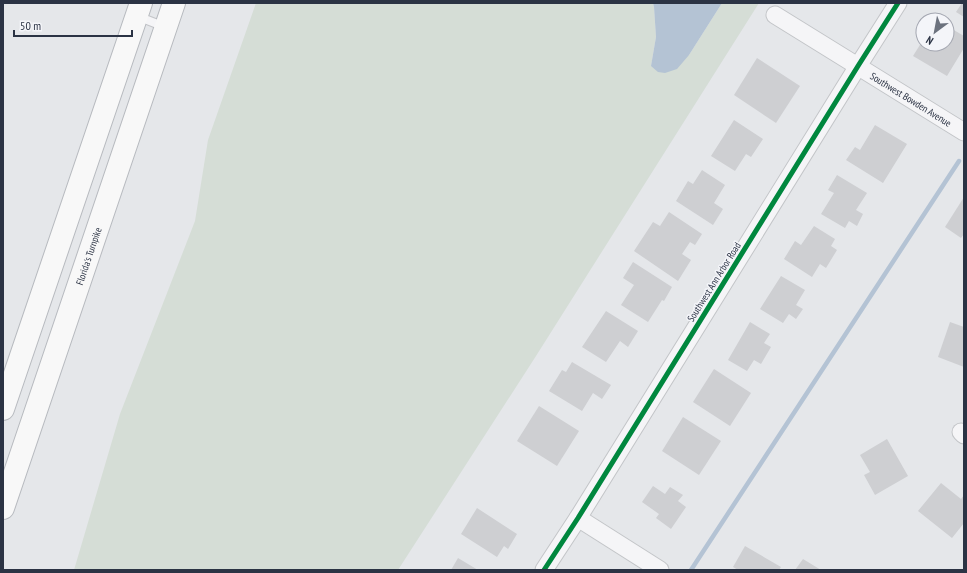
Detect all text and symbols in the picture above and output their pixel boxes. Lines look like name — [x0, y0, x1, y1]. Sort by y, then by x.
scale bar — [14, 12, 132, 38]
north arrow — [915, 12, 955, 52]
text: 50 m — [20, 18, 41, 33]
text: N — [923, 33, 936, 48]
street label: Southwest Bowden Avenue — [868, 69, 954, 129]
street label: Florida's Turnpike — [73, 226, 104, 287]
street label: Southwest Ann Arbor Road — [684, 240, 744, 324]

